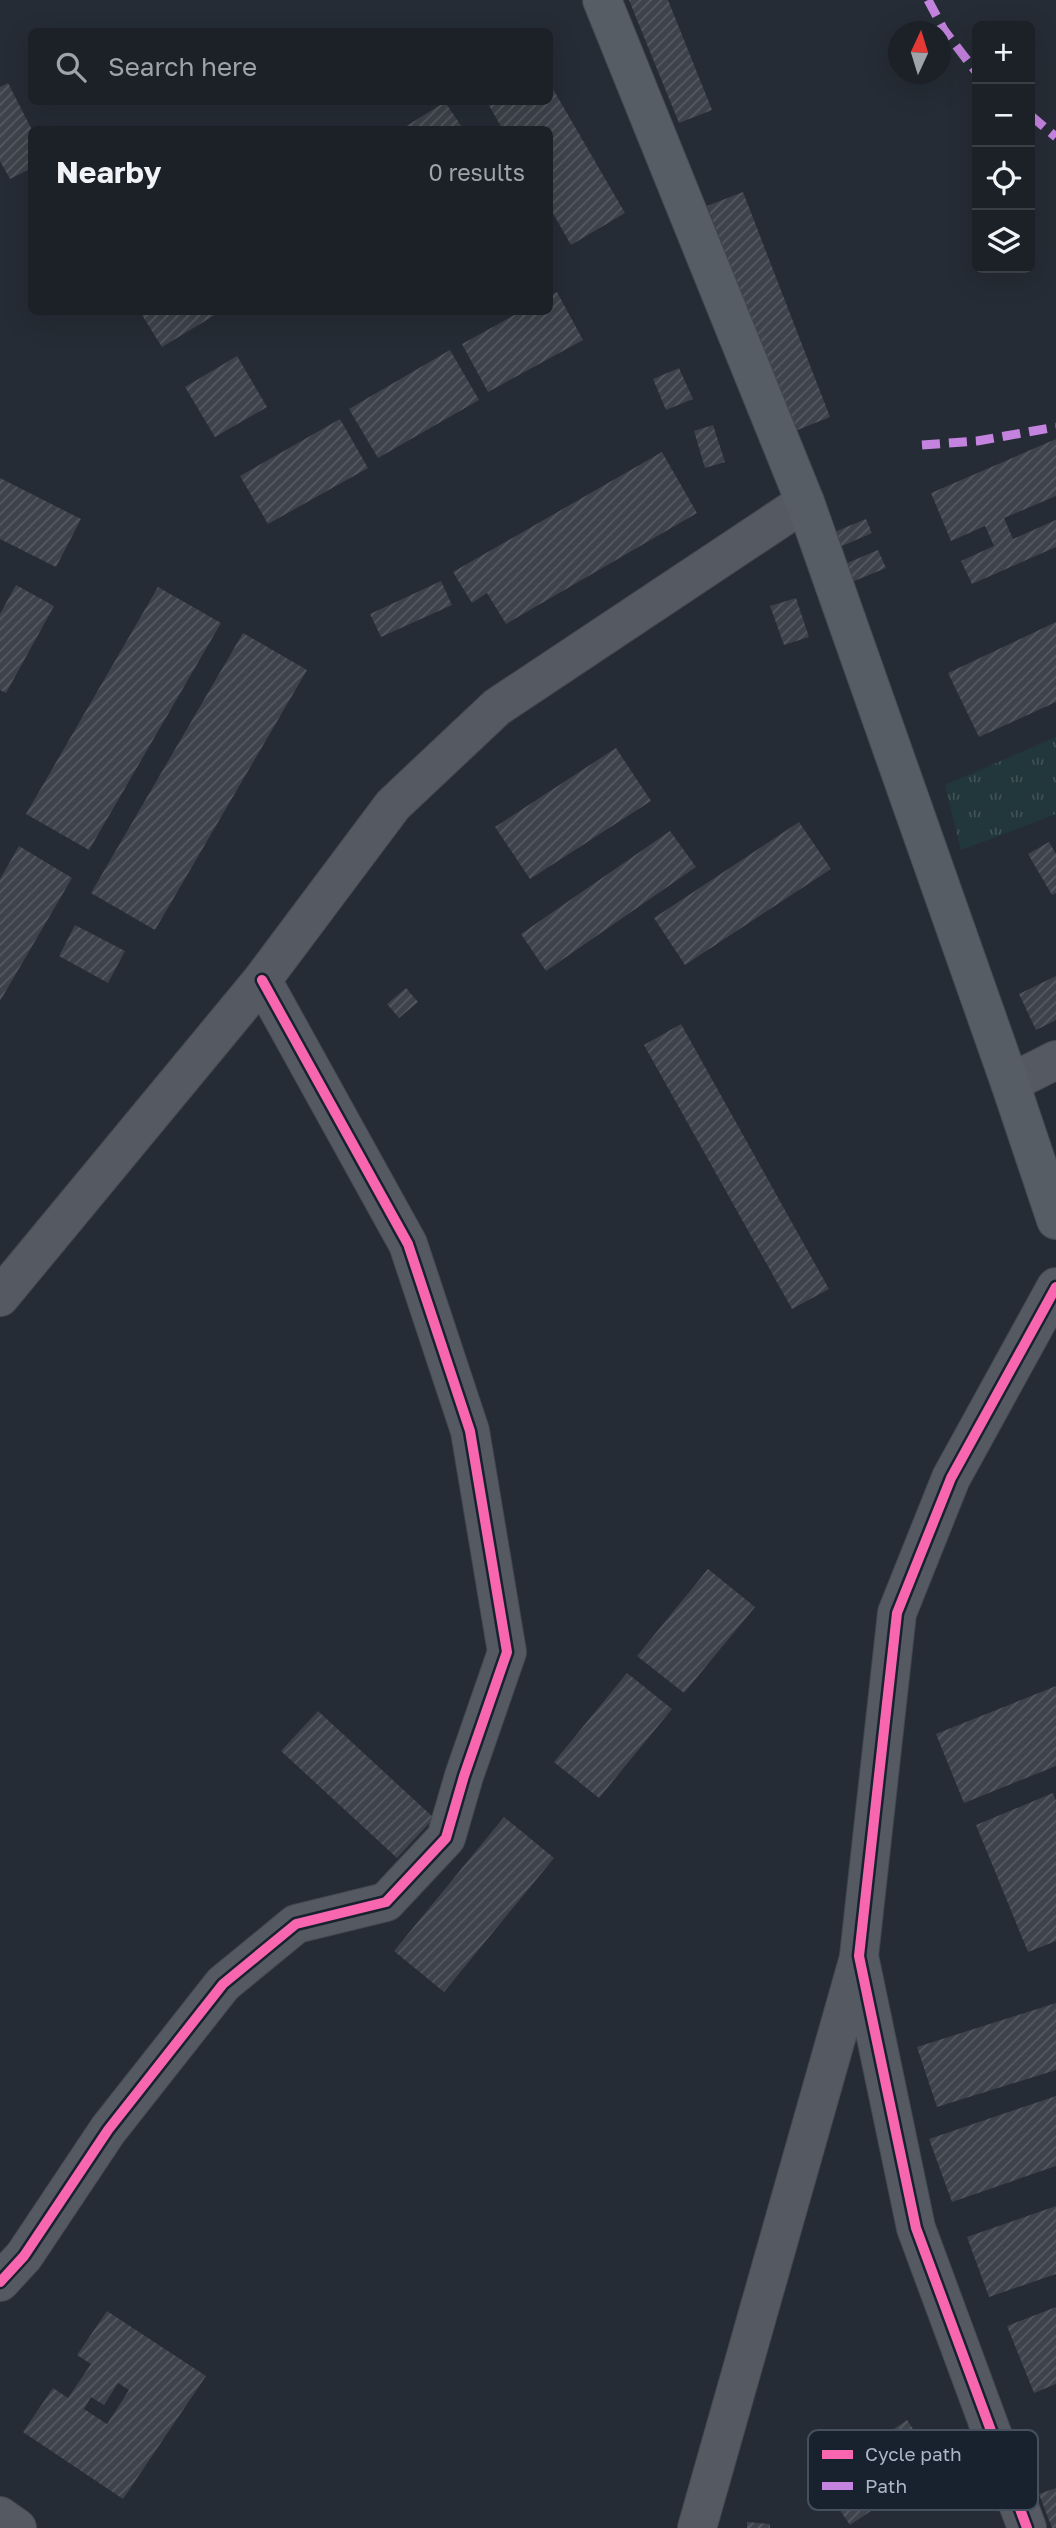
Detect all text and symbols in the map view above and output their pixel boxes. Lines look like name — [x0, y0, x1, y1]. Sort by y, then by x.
north arrow — [888, 21, 951, 84]
map controls — [972, 21, 1035, 273]
button: + — [972, 21, 1035, 84]
search box — [28, 28, 553, 105]
icon: search — [52, 48, 90, 86]
text: Search here — [108, 51, 257, 82]
button: − — [972, 84, 1035, 147]
button: locate — [972, 147, 1035, 210]
text: Nearby — [56, 154, 161, 190]
text: 0 results — [429, 158, 525, 186]
button: layers — [972, 210, 1035, 273]
legend — [808, 2430, 1038, 2510]
text: Cycle path — [865, 2442, 962, 2465]
text: Path — [865, 2474, 907, 2497]

